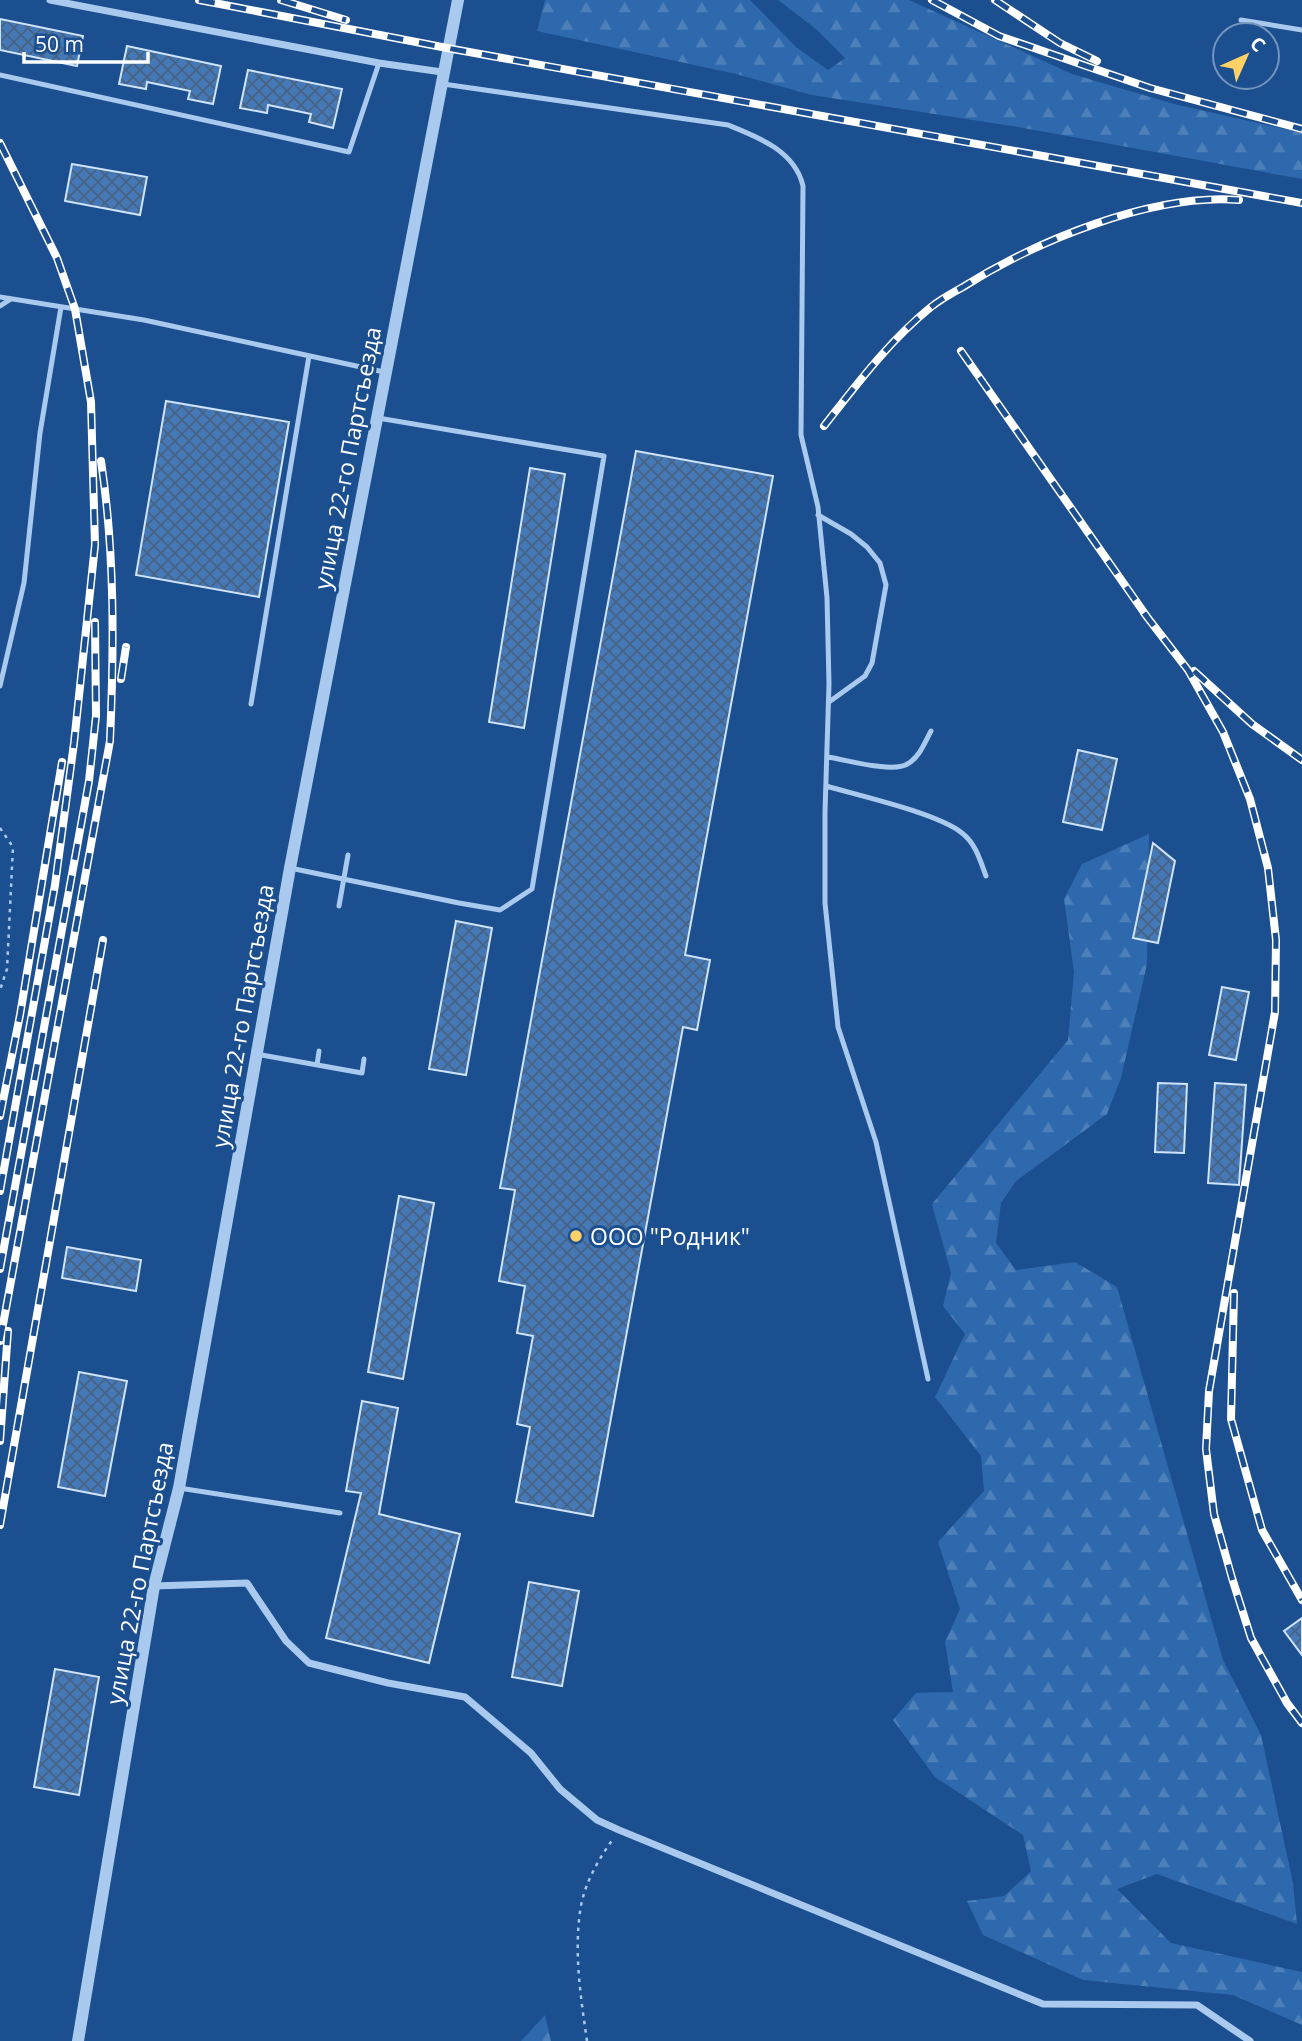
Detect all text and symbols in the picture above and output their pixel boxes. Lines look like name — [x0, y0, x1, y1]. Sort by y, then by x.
scale bar — [24, 21, 149, 65]
north arrow — [1211, 21, 1281, 91]
text: 50 m — [35, 30, 84, 58]
text: С — [1245, 31, 1271, 57]
street label: улица 22-го Партсъезда — [306, 324, 388, 592]
street label: улица 22-го Партсъезда — [203, 882, 281, 1150]
place label: ООО "Родник" — [590, 1220, 750, 1252]
marker: ООО "Родник" — [568, 1228, 584, 1244]
street label: улица 22-го Партсъезда — [98, 1439, 180, 1707]

